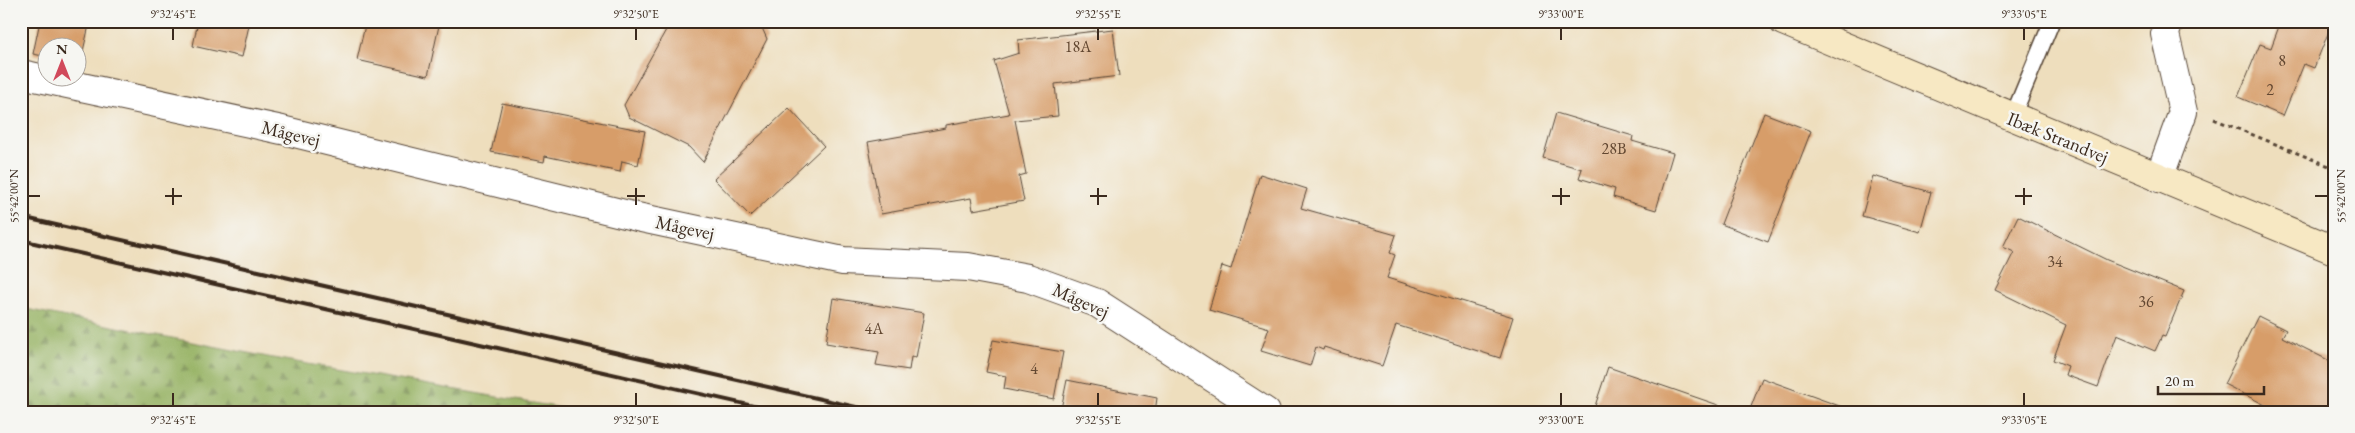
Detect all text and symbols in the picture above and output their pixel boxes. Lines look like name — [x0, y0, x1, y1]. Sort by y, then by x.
text: 9°32'45"E — [150, 6, 196, 22]
text: 9°32'50"E — [613, 6, 659, 22]
text: 9°32'55"E — [1075, 6, 1121, 22]
text: 9°33'00"E — [1538, 6, 1584, 22]
text: 9°33'05"E — [2001, 6, 2047, 22]
house number: 18A — [1065, 36, 1092, 57]
north arrow — [38, 38, 88, 88]
text: N — [56, 40, 68, 58]
house number: 8 — [2278, 50, 2286, 71]
house number: 2 — [2266, 79, 2274, 100]
street label: Ibæk Strandvej — [2003, 106, 2112, 169]
street label: Mågevej — [259, 115, 323, 152]
house number: 28B — [1602, 138, 1626, 159]
text: 55°42'00"N — [6, 169, 22, 223]
text: 55°42'00"N — [2333, 169, 2349, 223]
street label: Mågevej — [653, 209, 717, 246]
house number: 34 — [2047, 251, 2063, 272]
street label: Mågevej — [1049, 277, 1113, 324]
house number: 36 — [2138, 291, 2154, 312]
house number: 4A — [865, 318, 884, 339]
house number: 4 — [1030, 358, 1038, 379]
scale bar — [2158, 363, 2264, 395]
text: 20 m — [2165, 371, 2194, 390]
text: 9°32'45"E — [150, 412, 196, 428]
text: 9°32'50"E — [613, 412, 659, 428]
text: 9°32'55"E — [1075, 412, 1121, 428]
text: 9°33'00"E — [1538, 412, 1584, 428]
text: 9°33'05"E — [2001, 412, 2047, 428]

